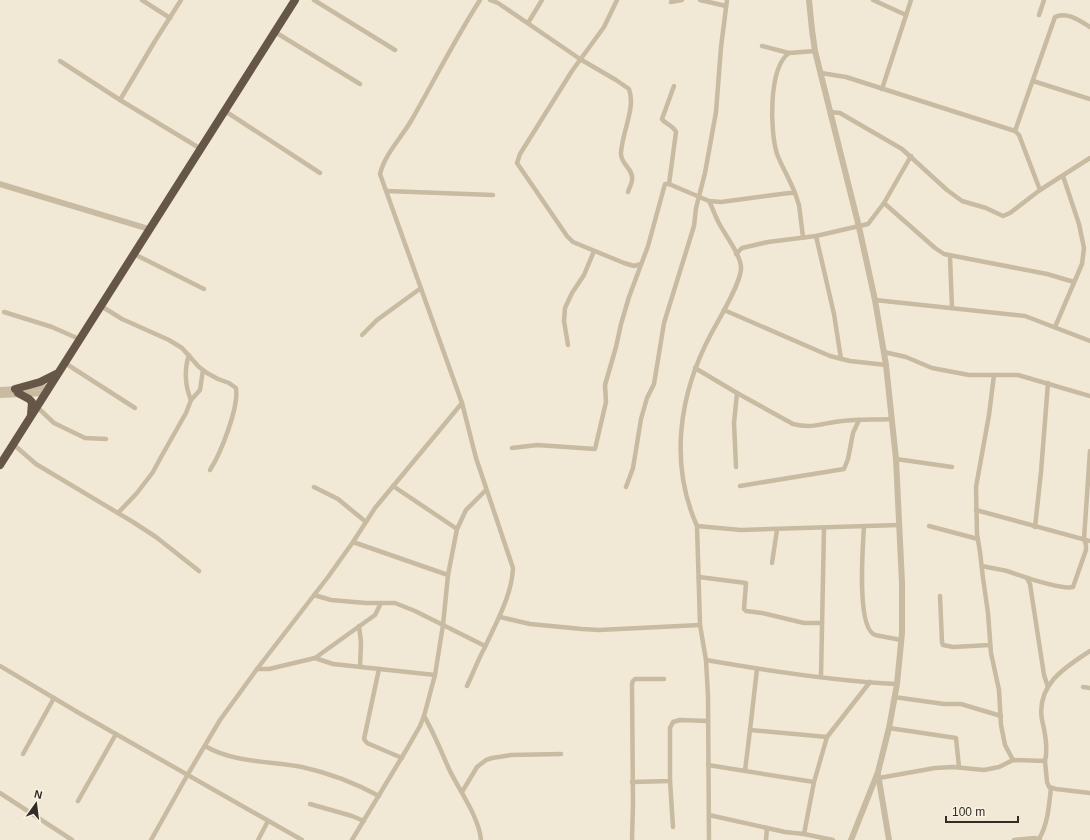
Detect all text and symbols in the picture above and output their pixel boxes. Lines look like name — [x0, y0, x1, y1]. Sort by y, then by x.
north arrow — [16, 784, 56, 824]
text: N — [33, 788, 44, 801]
scale bar — [946, 798, 1018, 824]
text: 100 m — [952, 805, 985, 819]

